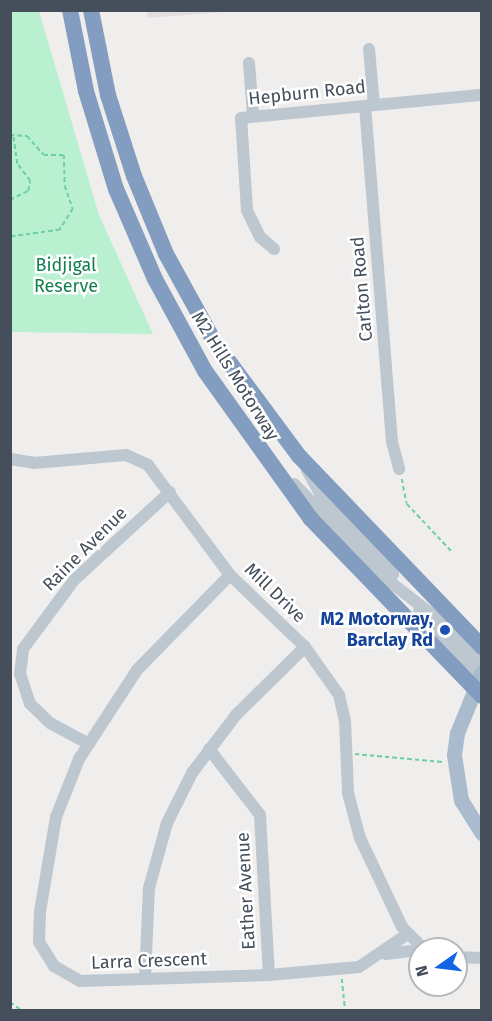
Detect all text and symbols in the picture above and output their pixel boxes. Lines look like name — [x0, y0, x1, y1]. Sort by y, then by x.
street label: Hepburn Road — [247, 76, 367, 110]
street label: Carlton Road — [347, 236, 377, 342]
park label: Bidjigal Reserve — [34, 255, 98, 298]
street label: M2 Hills Motorway — [187, 308, 283, 444]
street label: Raine Avenue — [38, 502, 132, 596]
street label: Mill Drive — [240, 559, 310, 627]
place label: M2 Motorway, Barclay Rd — [321, 609, 433, 652]
marker: M2 Motorway, Barclay Rd — [438, 623, 452, 637]
street label: Eather Avenue — [232, 832, 260, 950]
north arrow — [408, 937, 468, 997]
street label: Larra Crescent — [91, 948, 207, 974]
text: N — [411, 964, 432, 978]

